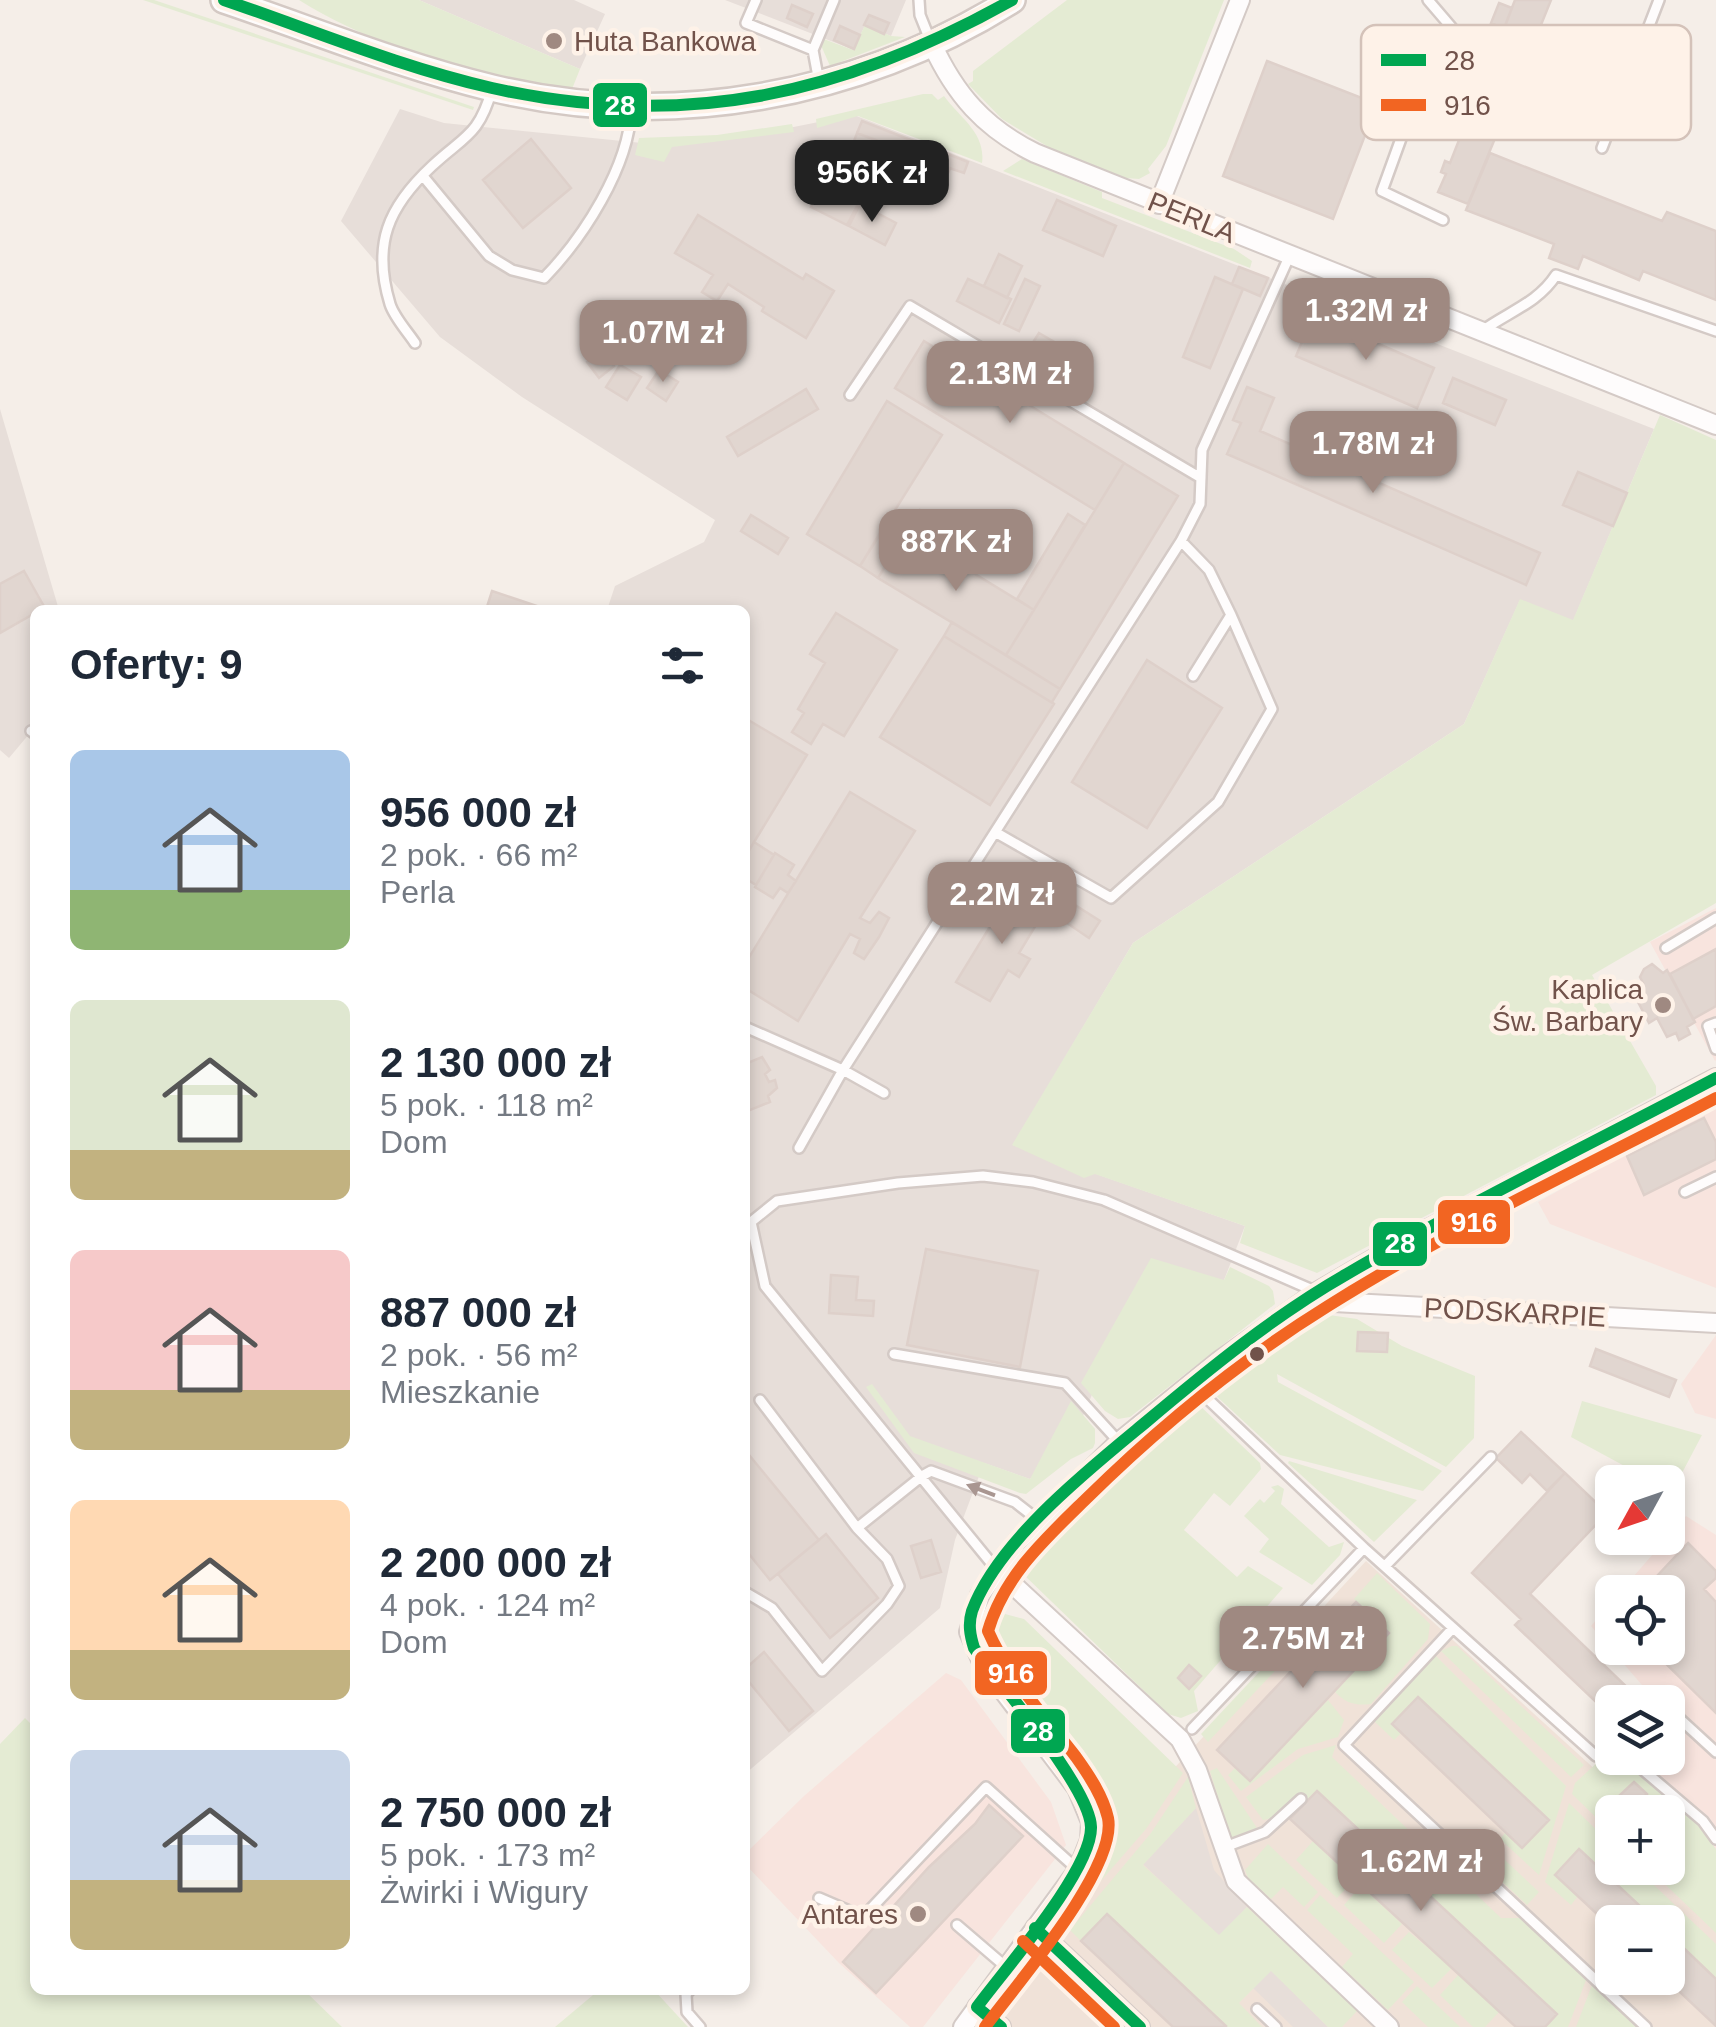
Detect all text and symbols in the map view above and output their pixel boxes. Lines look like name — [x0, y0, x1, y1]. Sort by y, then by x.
legend — [1361, 25, 1691, 140]
place label: Huta Bankowa — [574, 26, 757, 57]
marker: Huta Bankowa — [543, 30, 565, 52]
text: 28 — [1444, 45, 1475, 76]
line badge: 28 — [591, 81, 649, 129]
text: 28 — [604, 90, 636, 121]
text: 916 — [1444, 90, 1491, 121]
pin: 956K zł — [780, 140, 964, 225]
text: 956K zł — [817, 154, 927, 190]
street label: PERLA — [1143, 186, 1240, 249]
pin: 1.32M zł — [1263, 278, 1469, 363]
text: 1.32M zł — [1305, 292, 1427, 328]
pin: 1.07M zł — [560, 300, 766, 385]
text: 1.07M zł — [602, 314, 724, 350]
pin: 2.13M zł — [907, 341, 1113, 426]
text: 2.13M zł — [949, 355, 1071, 391]
pin: 1.78M zł — [1270, 411, 1476, 496]
text: 1.78M zł — [1312, 425, 1434, 461]
pin: 887K zł — [864, 509, 1048, 594]
text: 887K zł — [901, 523, 1011, 559]
icon: filters — [655, 638, 710, 693]
text: Oferty: 9 — [70, 641, 243, 688]
text: 956 000 zł — [380, 789, 576, 836]
icon: home — [150, 790, 270, 910]
text: 2 pok. · 66 m² — [380, 837, 577, 873]
pin: 2.2M zł — [910, 862, 1094, 947]
text: Perla — [380, 874, 455, 910]
text: 2.2M zł — [950, 876, 1054, 912]
place label: Kaplica Św. Barbary — [1492, 974, 1643, 1037]
marker: Kaplica Św. Barbary — [1652, 994, 1674, 1016]
text: 2 130 000 zł — [380, 1039, 611, 1086]
icon: home — [150, 1040, 270, 1160]
text: 5 pok. · 118 m² — [380, 1087, 593, 1123]
text: Dom — [380, 1124, 448, 1160]
line badge: 916 — [1436, 1198, 1512, 1246]
text: 916 — [1451, 1207, 1497, 1238]
line badge: 28 — [1371, 1220, 1429, 1268]
text: 28 — [1384, 1228, 1416, 1259]
text: 887 000 zł — [380, 1289, 576, 1336]
icon: home — [150, 1290, 270, 1410]
street label: PODSKARPIE — [1423, 1292, 1607, 1333]
text: 2 pok. · 56 m² — [380, 1337, 577, 1373]
unlabelled marker — [1247, 1344, 1267, 1364]
text: Mieszkanie — [380, 1374, 540, 1410]
north arrow — [1595, 1465, 1685, 1555]
map controls — [1595, 1465, 1685, 1995]
one-way arrow — [966, 1482, 996, 1497]
text: 2 200 000 zł — [380, 1539, 611, 1586]
icon: home — [150, 1540, 270, 1660]
button: locate — [1595, 1575, 1685, 1665]
text: 4 pok. · 124 m² — [380, 1587, 595, 1623]
pin: 2.75M zł — [1200, 1606, 1406, 1691]
text: 2.75M zł — [1242, 1620, 1364, 1656]
text: Dom — [380, 1624, 448, 1660]
line badge: 916 — [973, 1649, 1049, 1697]
text: 916 — [988, 1658, 1034, 1689]
button: layers — [1595, 1685, 1685, 1775]
line badge: 28 — [1009, 1707, 1067, 1755]
text: 28 — [1022, 1716, 1054, 1747]
text: 2 750 000 zł — [380, 1789, 611, 1836]
icon: home — [150, 1790, 270, 1910]
button: + — [1595, 1795, 1685, 1885]
pin: 1.62M zł — [1318, 1829, 1524, 1914]
text: 5 pok. · 173 m² — [380, 1837, 595, 1873]
text: 1.62M zł — [1360, 1843, 1482, 1879]
text: Żwirki i Wigury — [380, 1874, 588, 1910]
place label: Antares — [802, 1899, 898, 1930]
marker: Antares — [907, 1903, 929, 1925]
button: − — [1595, 1905, 1685, 1995]

